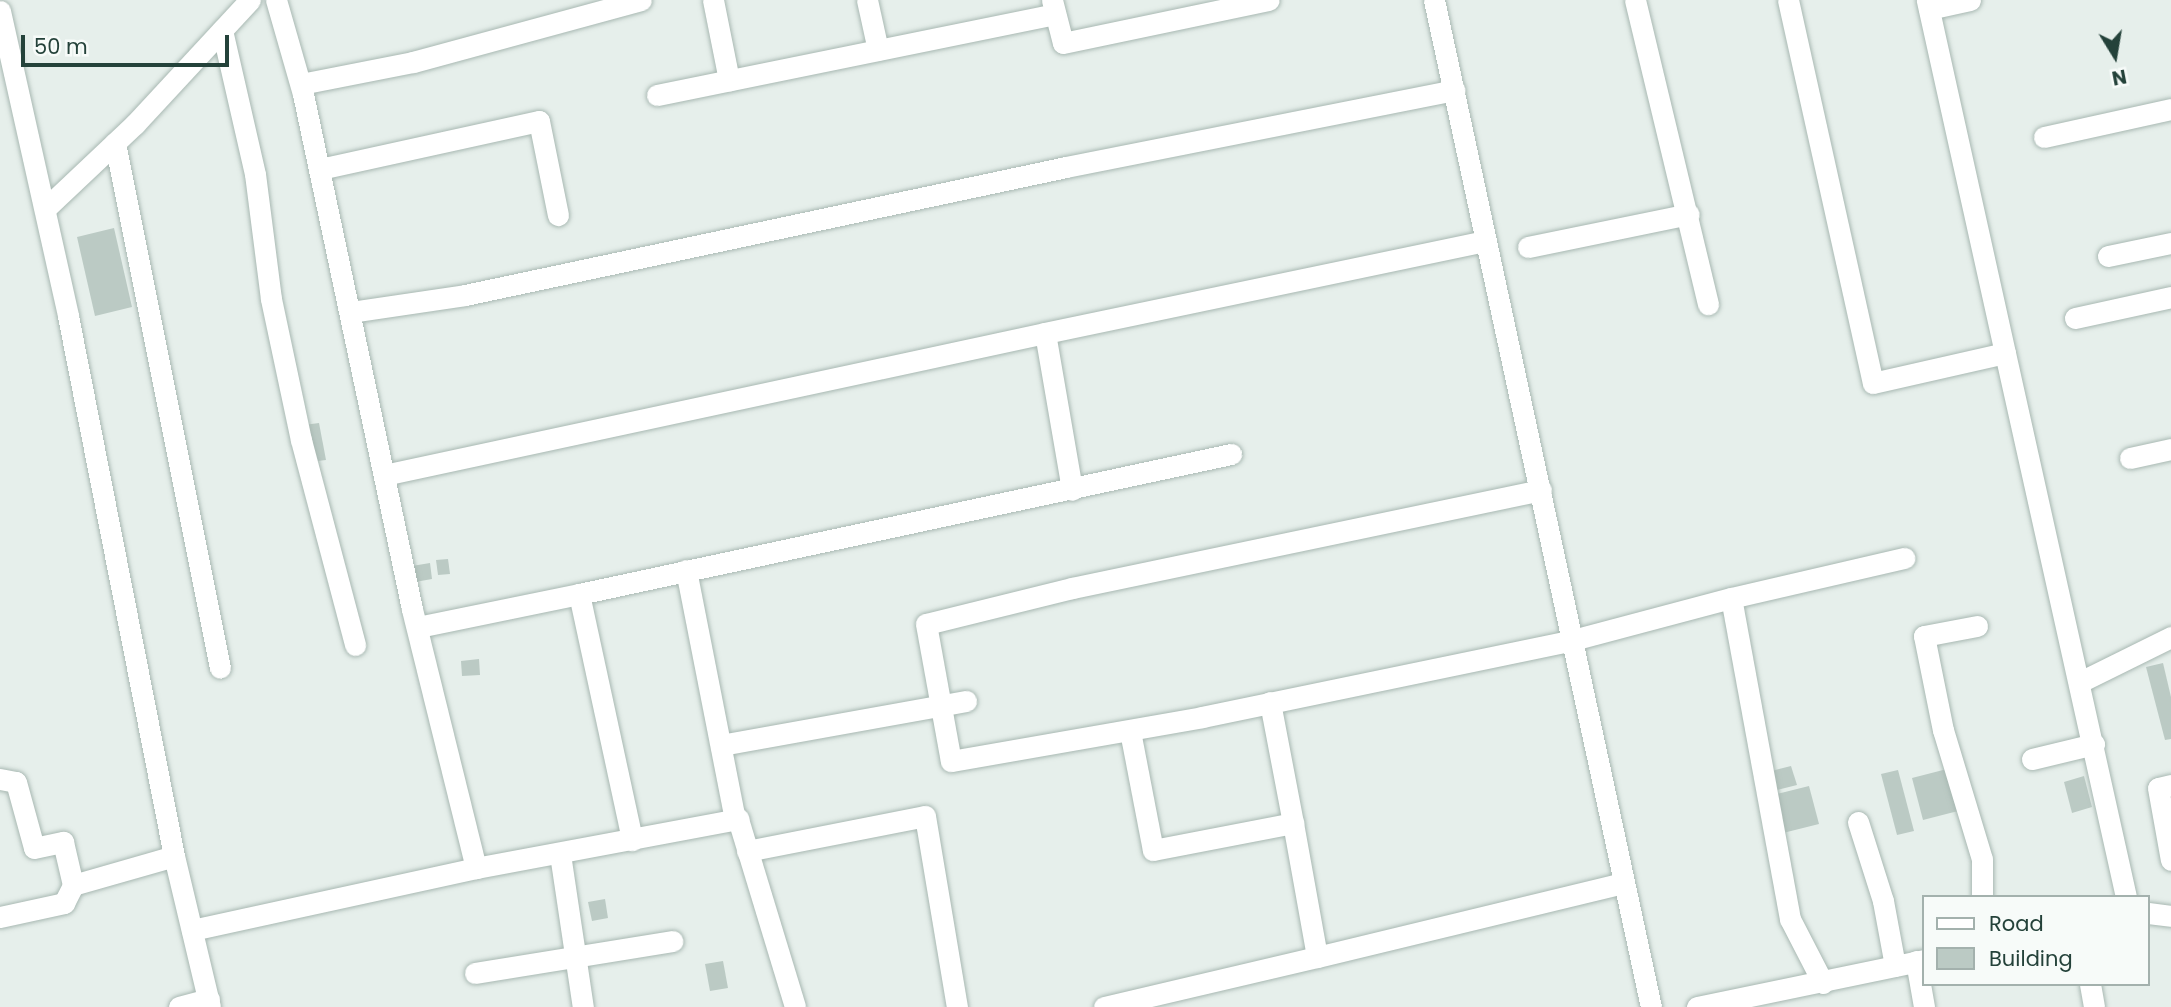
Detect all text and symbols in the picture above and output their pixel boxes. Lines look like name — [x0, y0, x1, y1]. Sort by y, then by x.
scale bar — [24, 21, 233, 65]
north arrow — [2080, 21, 2150, 91]
text: 50 m — [34, 32, 88, 61]
text: N — [2110, 62, 2129, 92]
legend — [1923, 895, 2150, 986]
text: Road — [1989, 909, 2044, 938]
text: Building — [1989, 944, 2073, 973]

